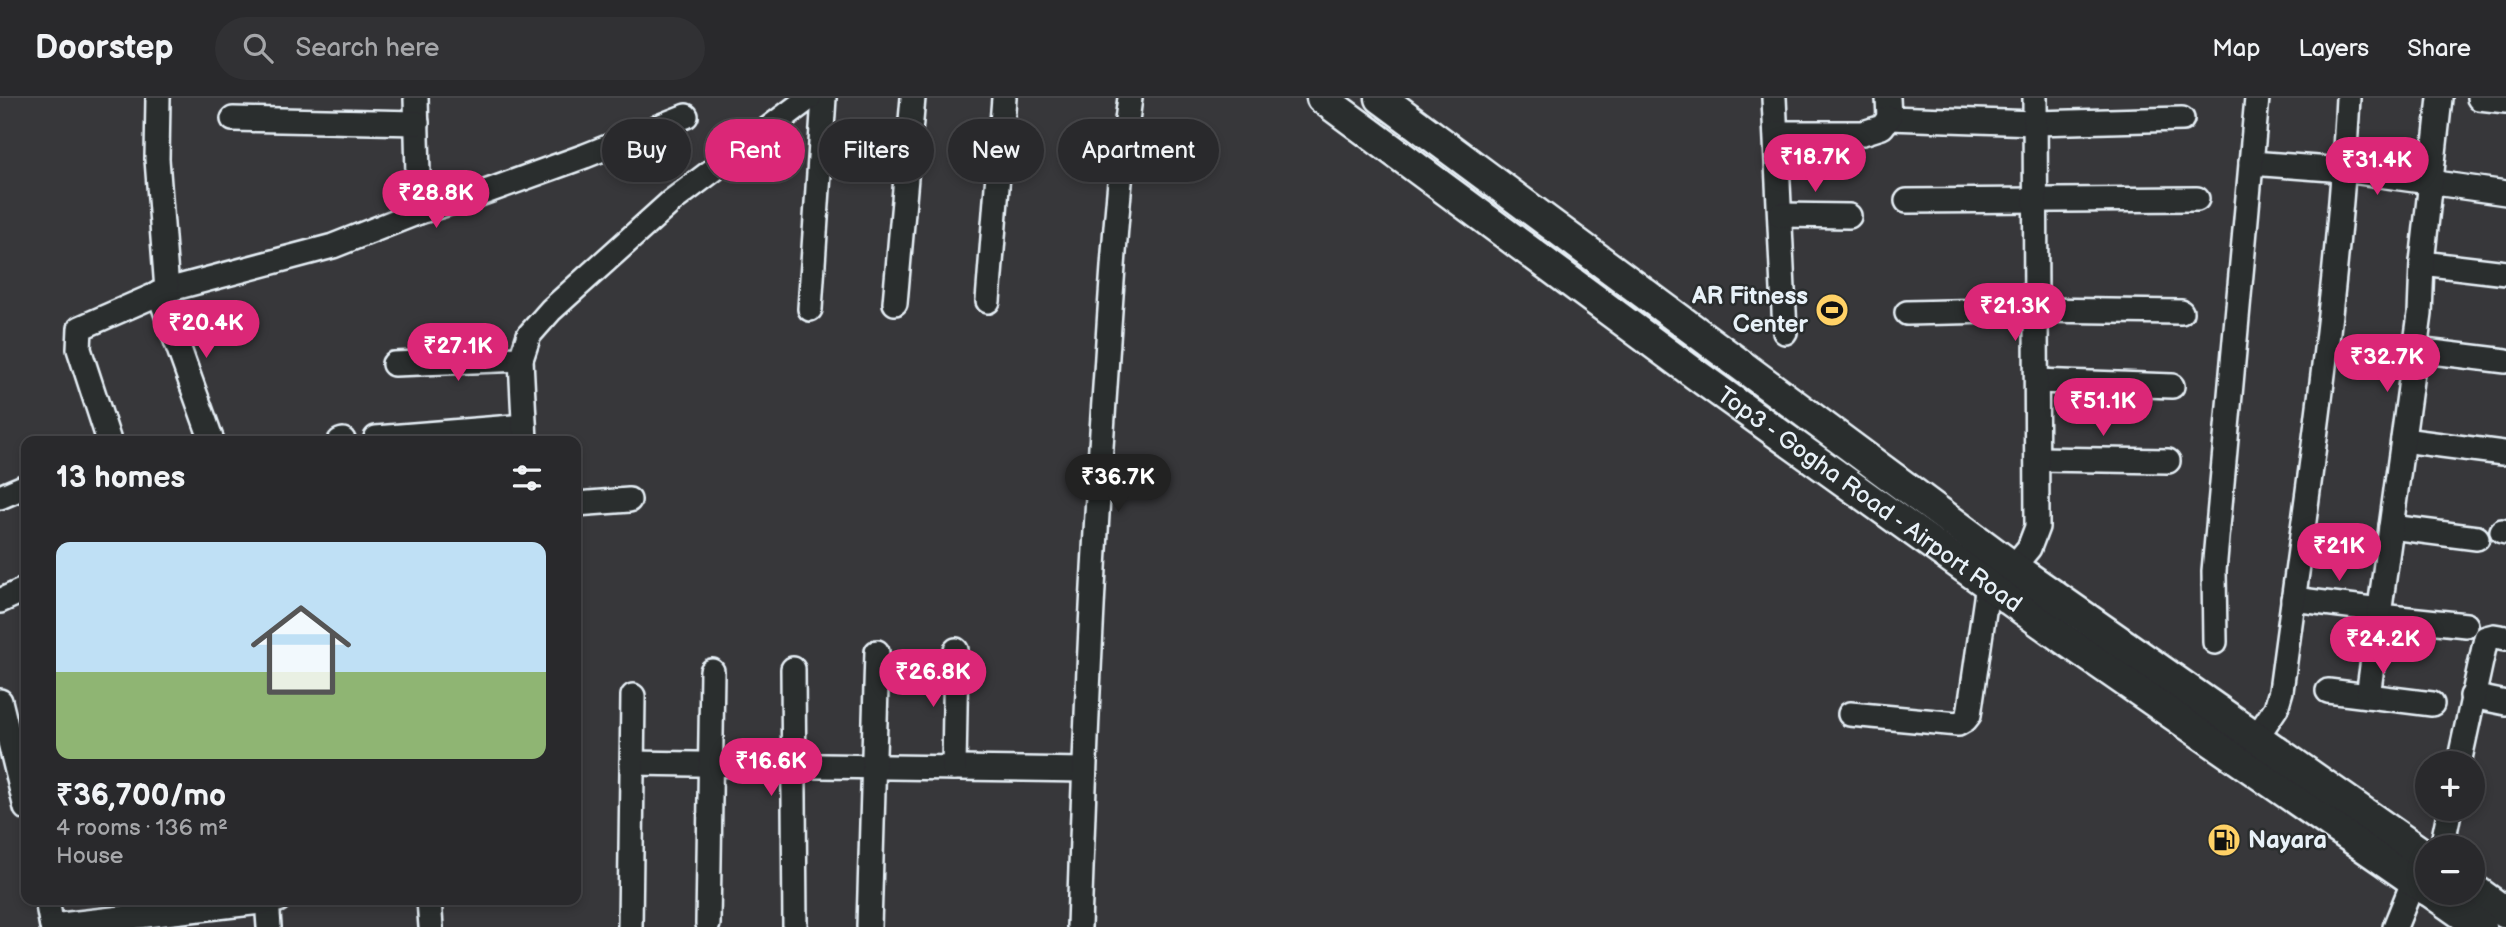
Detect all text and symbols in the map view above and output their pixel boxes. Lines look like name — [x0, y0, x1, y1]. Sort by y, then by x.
search box — [215, 17, 705, 80]
text: Doorstep — [35, 28, 173, 68]
icon: search — [239, 29, 277, 67]
text: Search here — [295, 33, 439, 64]
text: Map — [2212, 34, 2260, 63]
text: Layers — [2298, 34, 2369, 63]
text: Share — [2407, 34, 2471, 63]
chip: Buy — [602, 119, 691, 182]
chip: Rent — [705, 119, 805, 182]
chip: Filters — [819, 119, 934, 182]
chip: New — [948, 119, 1044, 182]
chip: Apartment — [1058, 119, 1219, 182]
pin: ₹18.7K — [1758, 134, 1872, 194]
pin: ₹31.4K — [2320, 138, 2434, 197]
text: ₹18.7K — [1780, 143, 1850, 171]
text: ₹31.4K — [2342, 146, 2412, 174]
pin: ₹28.8K — [379, 170, 493, 230]
text: ₹28.8K — [398, 179, 474, 207]
place label: AR Fitness Center — [1691, 282, 1808, 339]
pin: ₹21.3K — [1958, 284, 2072, 343]
sports icon: AR Fitness Center — [1813, 291, 1851, 329]
text: ₹21.3K — [1980, 292, 2050, 320]
pin: ₹20.4K — [149, 300, 263, 360]
text: ₹20.4K — [168, 309, 244, 337]
pin: ₹27.1K — [401, 324, 515, 383]
text: ₹27.1K — [423, 332, 493, 360]
pin: ₹32.7K — [2330, 334, 2444, 394]
text: ₹32.7K — [2350, 343, 2424, 371]
pin: ₹51.1K — [2046, 378, 2160, 438]
street label: Top3 - Gogha Road - Airport Road — [1711, 381, 2027, 619]
text: ₹51.1K — [2070, 387, 2136, 415]
pin: ₹36.7K — [1061, 454, 1175, 514]
icon: filters — [508, 459, 546, 497]
text: 13 homes — [56, 460, 185, 496]
text: ₹36.7K — [1081, 463, 1155, 491]
pin: ₹21K — [2298, 524, 2380, 583]
text: ₹21K — [2313, 532, 2365, 560]
icon: home — [238, 587, 364, 713]
pin: ₹24.2K — [2326, 616, 2440, 676]
text: ₹24.2K — [2346, 625, 2420, 653]
pin: ₹26.8K — [876, 650, 990, 709]
text: ₹26.8K — [895, 658, 971, 686]
pin: ₹16.6K — [714, 738, 828, 798]
text: ₹16.6K — [735, 747, 807, 775]
map controls — [2415, 751, 2485, 905]
button: + — [2415, 751, 2485, 821]
text: ₹36,700/mo — [56, 778, 226, 814]
text: 4 rooms · 136 m² — [56, 814, 228, 842]
fuel station icon: Nayara — [2205, 821, 2243, 859]
place label: Nayara — [2248, 826, 2327, 855]
button: − — [2415, 835, 2485, 905]
text: House — [56, 842, 123, 870]

